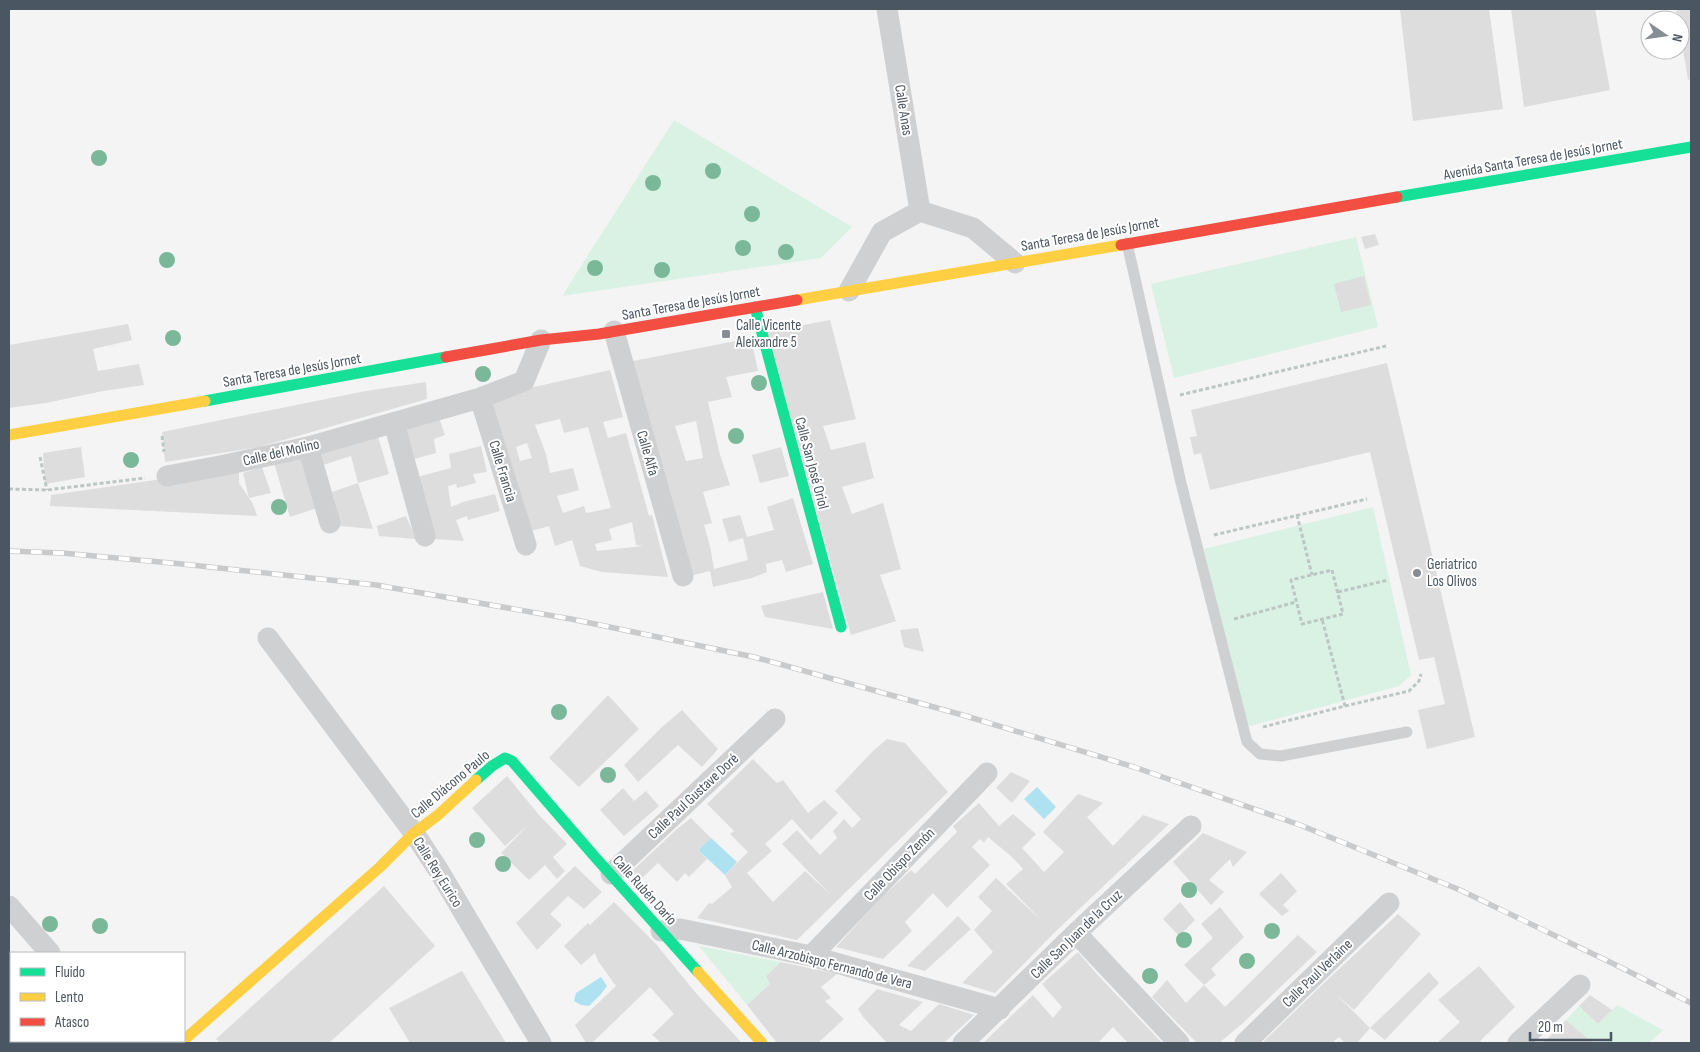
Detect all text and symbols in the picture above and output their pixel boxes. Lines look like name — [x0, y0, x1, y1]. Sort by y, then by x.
north arrow — [1640, 10, 1690, 60]
text: N — [1668, 32, 1686, 43]
street label: Calle Anas — [890, 83, 917, 137]
street label: Avenida Santa Teresa de Jesús Jornet — [1441, 134, 1624, 185]
street label: Santa Teresa de Jesús Jornet — [1020, 213, 1161, 256]
street label: Santa Teresa de Jesús Jornet — [621, 282, 762, 325]
place label: Calle Vicente Aleixandre 5 — [735, 316, 801, 352]
marker: Calle Vicente Aleixandre 5 — [720, 328, 732, 340]
street label: Santa Teresa de Jesús Jornet — [222, 349, 363, 392]
street label: Calle San José Oriol — [790, 415, 833, 511]
street label: Calle Alfa — [632, 428, 663, 478]
street label: Calle del Molino — [241, 434, 321, 471]
street label: Calle Francia — [484, 438, 521, 504]
place label: Geriatrico Los Olivos — [1427, 555, 1477, 591]
marker: Geriatrico Los Olivos — [1411, 567, 1423, 579]
street label: Calle Diácono Paulo — [407, 746, 494, 823]
street label: Calle Paul Gustave Doré — [644, 749, 743, 843]
street label: Calle Obispo Zenón — [860, 824, 939, 905]
street label: Calle Rey Eurico — [408, 834, 467, 911]
street label: Calle Rubén Darío — [608, 851, 681, 929]
street label: Calle San Juan de la Cruz — [1026, 885, 1127, 983]
street label: Calle Arzobispo Fernando de Vera — [750, 935, 914, 994]
street label: Calle Paul Verlaine — [1278, 935, 1357, 1012]
legend — [10, 952, 185, 1042]
text: Fluido — [55, 963, 85, 982]
text: Lento — [55, 988, 84, 1007]
scale bar — [1530, 1010, 1611, 1042]
text: Atasco — [54, 1013, 89, 1032]
text: 20 m — [1538, 1018, 1563, 1037]

